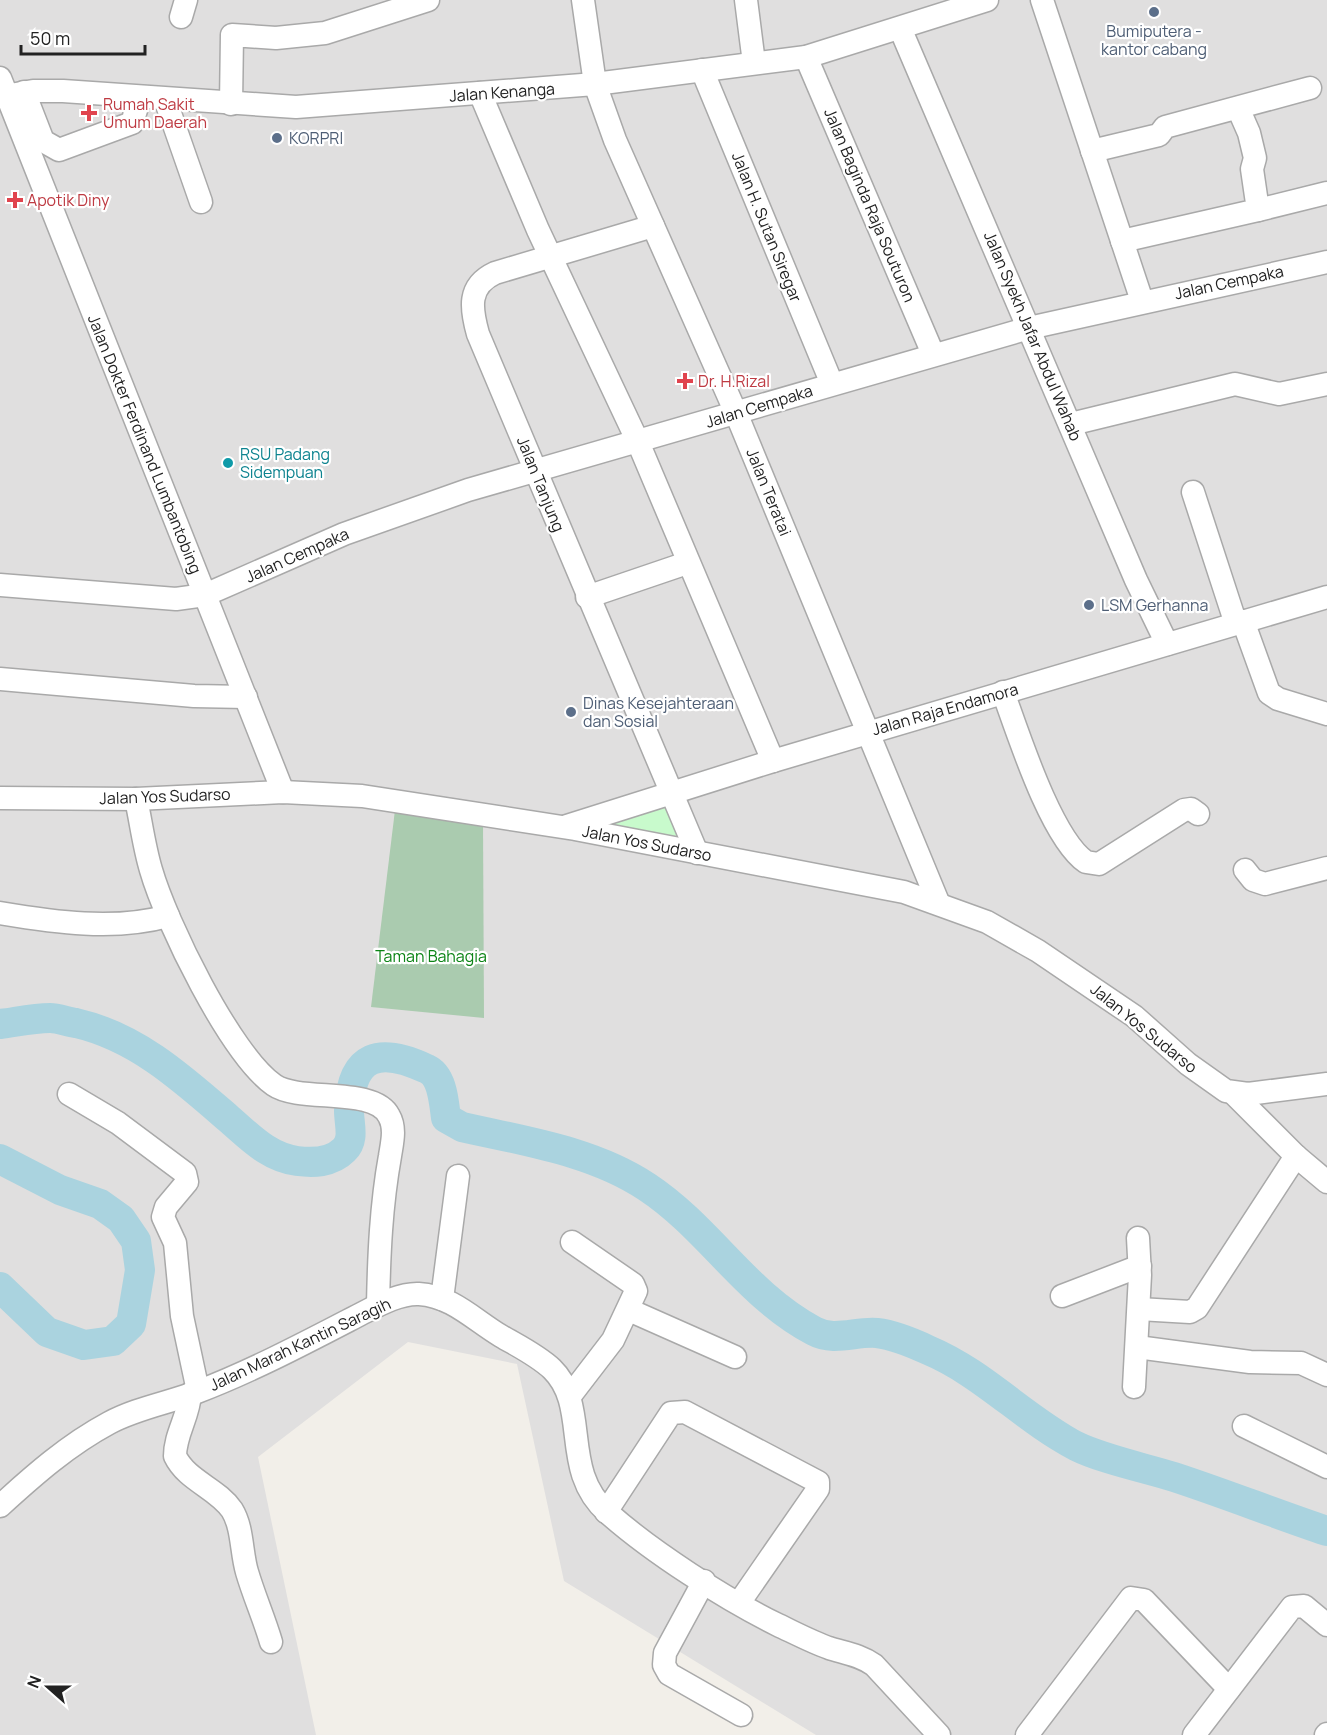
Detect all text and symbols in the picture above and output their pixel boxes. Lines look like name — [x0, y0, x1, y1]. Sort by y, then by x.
marker: Bumiputera - kantor cabang — [1147, 5, 1161, 19]
scale bar — [21, 18, 146, 56]
place label: Bumiputera - kantor cabang — [1101, 20, 1207, 60]
text: 50 m — [30, 26, 70, 50]
street label: Jalan Kenanga — [448, 77, 556, 107]
place label: Rumah Sakit Umum Daerah — [103, 93, 207, 133]
marker: Rumah Sakit Umum Daerah — [80, 104, 98, 122]
street label: Jalan Baginda Raja Souturon — [819, 105, 921, 305]
place label: KORPRI — [289, 127, 343, 149]
marker: KORPRI — [270, 131, 284, 145]
street label: Jalan H. Sutan Siregar — [727, 149, 807, 305]
place label: Apotik Diny — [27, 189, 110, 211]
marker: Apotik Diny — [8, 193, 22, 207]
street label: Jalan Syekh Jafar Abdul Wahab — [979, 228, 1087, 444]
street label: Jalan Cempaka — [1172, 260, 1286, 304]
street label: Jalan Dokter Ferdinand Lumbantobing — [83, 311, 207, 577]
place label: Dr. H.Rizal — [698, 370, 770, 392]
marker: Dr. H.Rizal — [676, 372, 694, 390]
street label: Jalan Cempaka — [703, 379, 815, 433]
street label: Jalan Tanjung — [512, 433, 570, 535]
place label: RSU Padang Sidempuan — [240, 443, 330, 483]
street label: Jalan Teratai — [741, 445, 797, 539]
marker: RSU Padang Sidempuan — [221, 456, 235, 470]
street label: Jalan Cempaka — [242, 522, 352, 588]
place label: LSM Gerhanna — [1101, 594, 1208, 616]
marker: LSM Gerhanna — [1082, 598, 1096, 612]
street label: Jalan Raja Endamora — [869, 678, 1021, 740]
place label: Dinas Kesejahteraan dan Sosial — [583, 692, 734, 732]
marker: Dinas Kesejahteraan dan Sosial — [564, 705, 578, 719]
street label: Jalan Yos Sudarso — [99, 783, 231, 809]
street label: Jalan Yos Sudarso — [580, 820, 714, 866]
park label: Taman Bahagia — [375, 945, 487, 967]
street label: Jalan Yos Sudarso — [1086, 978, 1202, 1078]
street label: Jalan Marah Kantin Saragih — [206, 1292, 394, 1396]
north arrow — [18, 1657, 78, 1717]
text: N — [22, 1672, 46, 1691]

